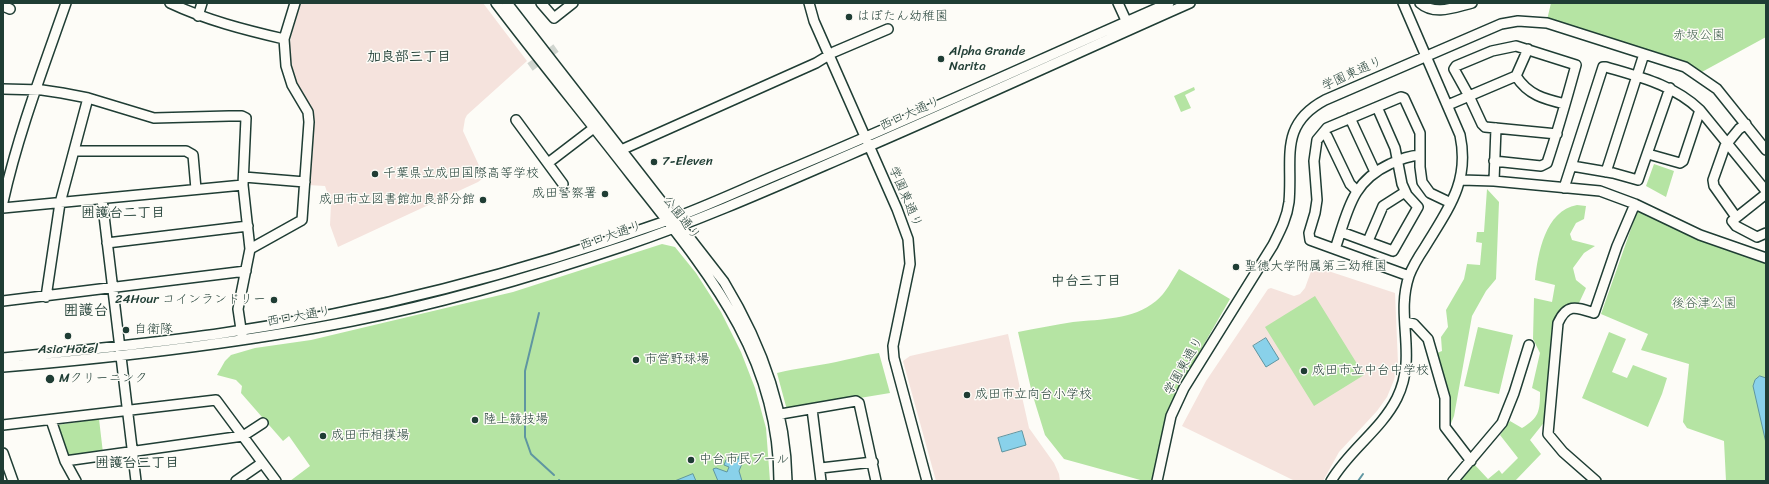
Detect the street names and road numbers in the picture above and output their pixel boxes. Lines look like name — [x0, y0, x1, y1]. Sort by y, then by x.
street label: 学園東通り — [1319, 54, 1385, 94]
street label: 西口大通り — [877, 94, 943, 134]
street label: 学園東通り — [885, 164, 925, 230]
street label: 公園通り — [659, 193, 703, 243]
street label: 西口大通り — [578, 218, 644, 254]
street label: 西口大通り — [266, 304, 332, 330]
street label: 学園東通り — [1161, 334, 1207, 398]

